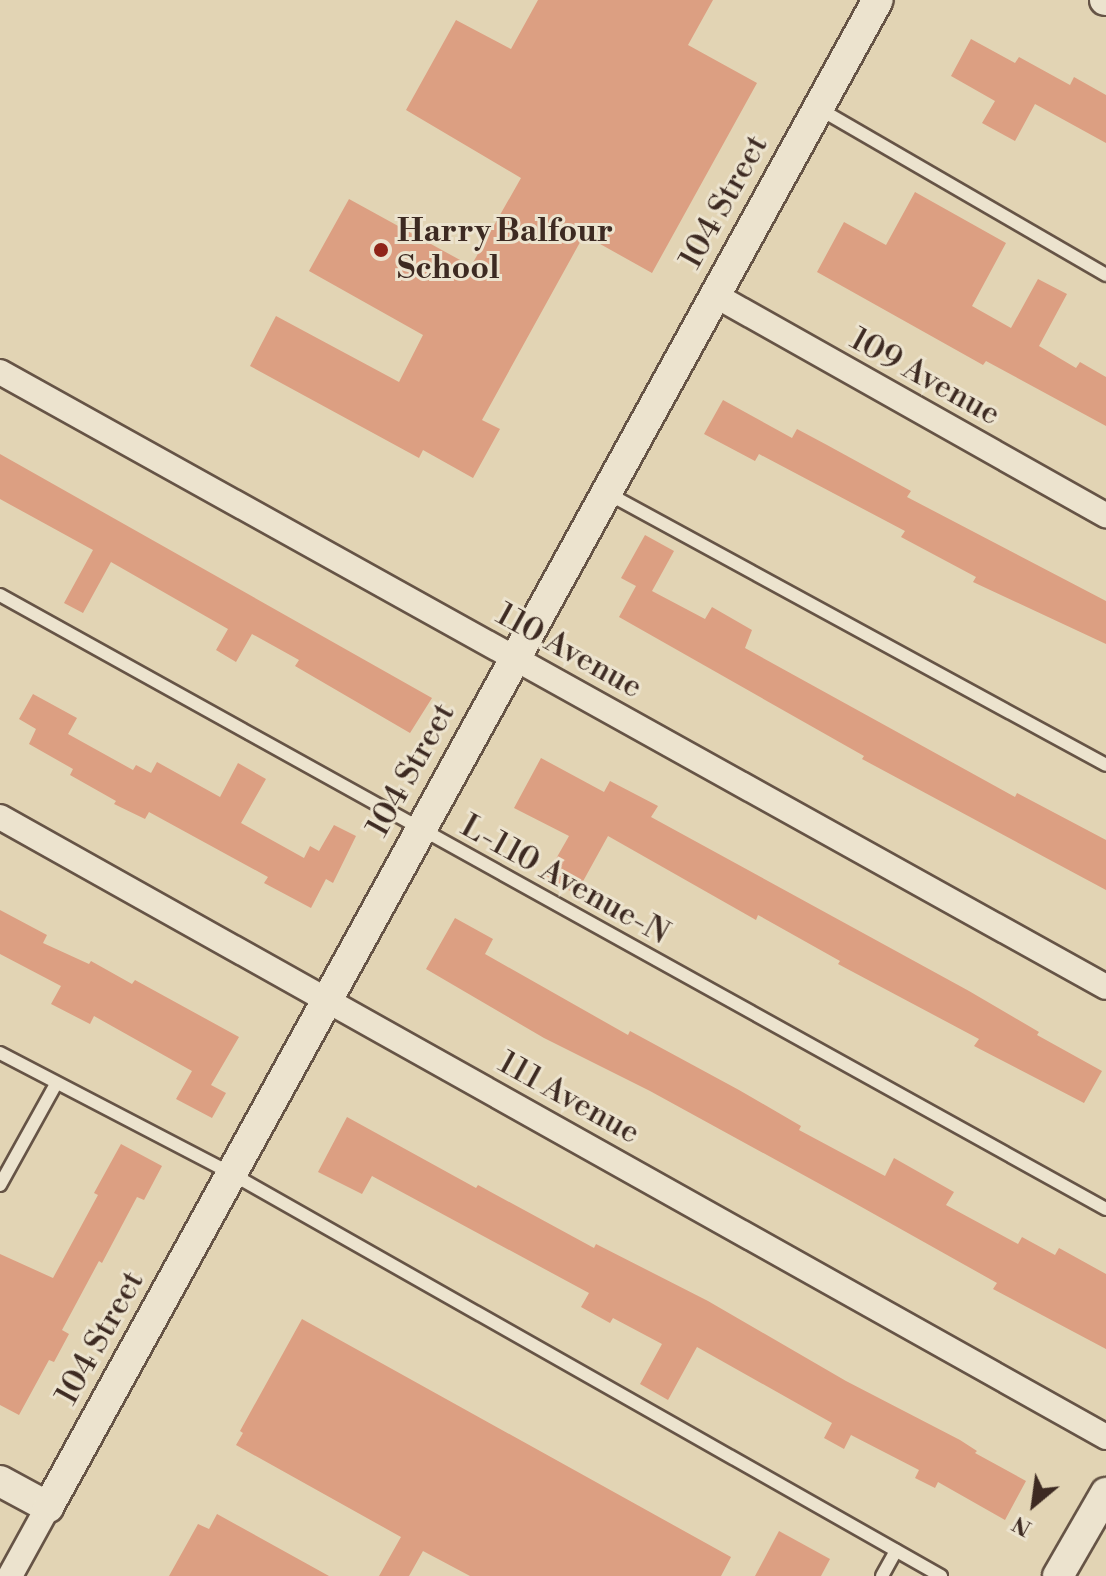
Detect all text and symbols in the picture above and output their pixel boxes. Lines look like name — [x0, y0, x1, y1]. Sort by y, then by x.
street label: 104 Street — [672, 129, 776, 275]
place label: Harry Balfour School — [397, 213, 613, 288]
marker: Harry Balfour School — [372, 241, 390, 259]
street label: 109 Avenue — [843, 320, 1007, 434]
street label: 110 Avenue — [489, 595, 649, 707]
street label: 104 Street — [359, 697, 463, 843]
street label: L-110 Avenue-N — [454, 807, 676, 953]
street label: 111 Avenue — [492, 1044, 646, 1152]
street label: 104 Street — [48, 1265, 152, 1411]
north arrow — [994, 1464, 1074, 1544]
text: N — [1008, 1509, 1036, 1541]

